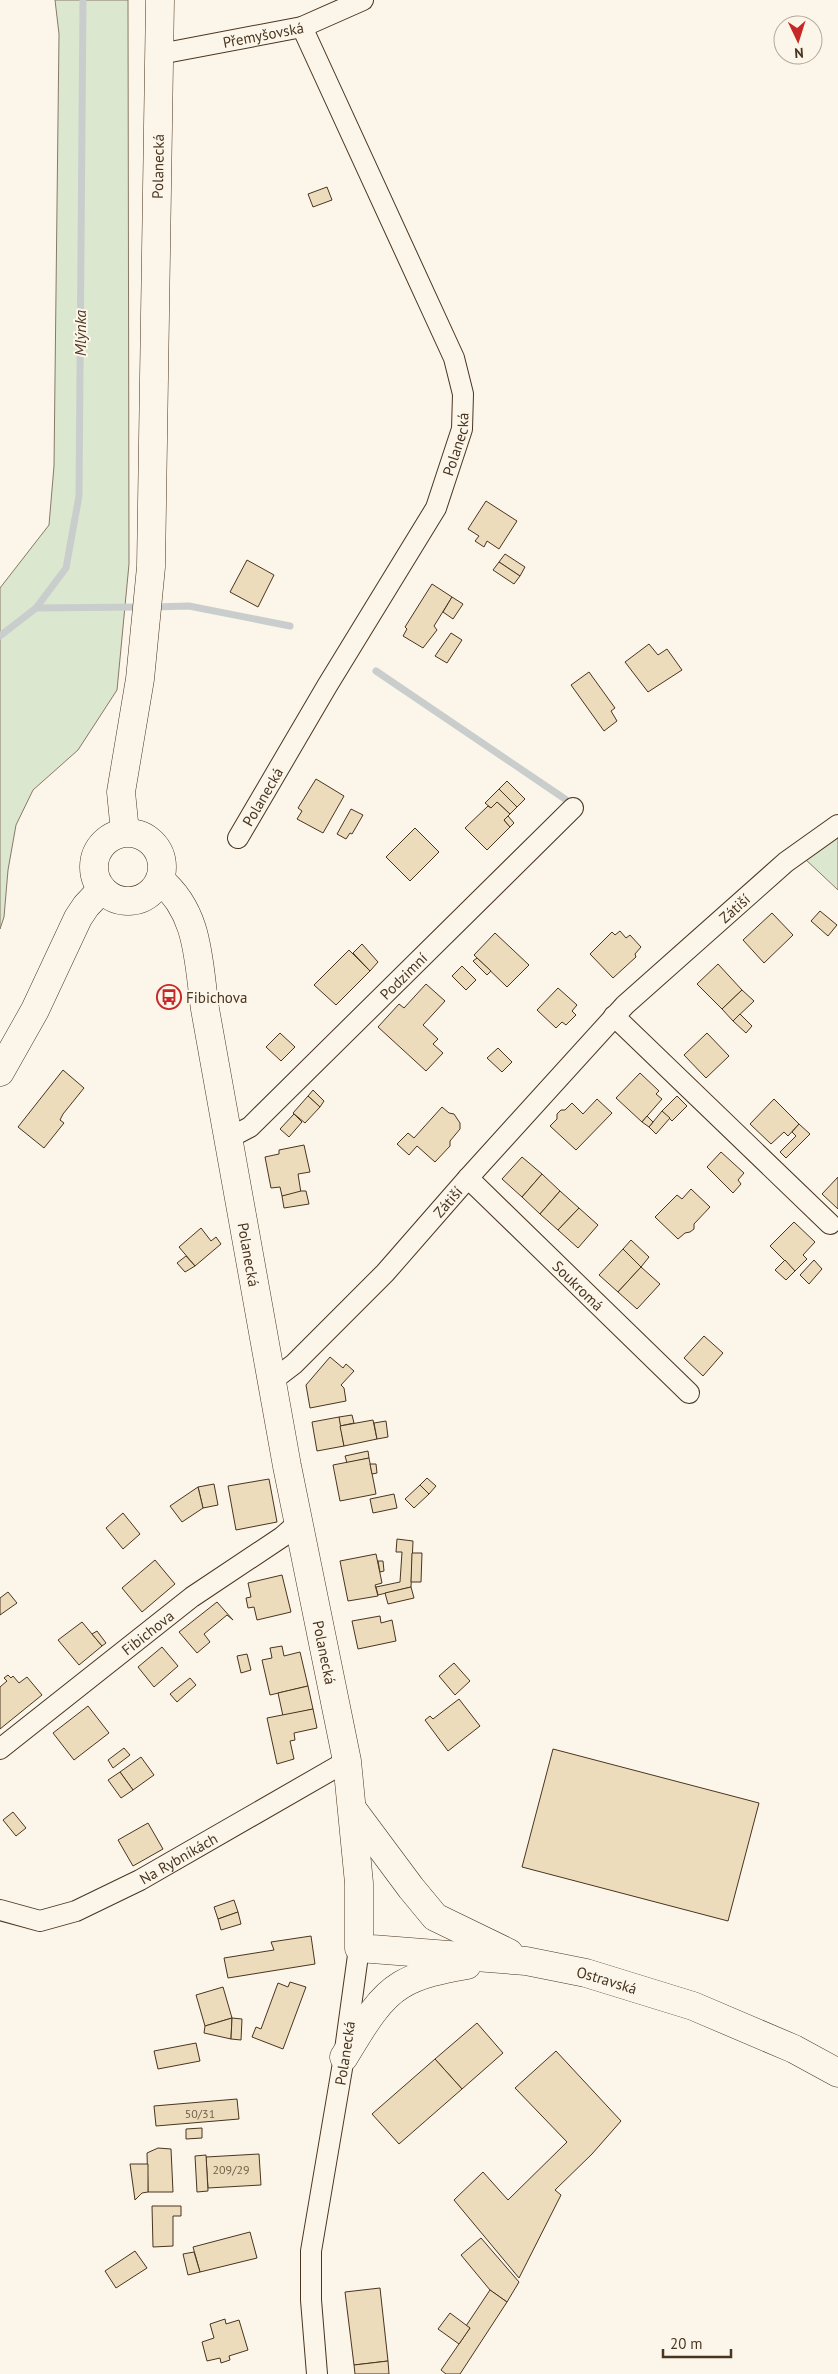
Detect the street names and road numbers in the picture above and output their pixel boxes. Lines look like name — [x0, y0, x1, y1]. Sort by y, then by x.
street label: Přemyšovská — [221, 17, 305, 51]
street label: Polanecká — [147, 134, 167, 199]
street label: Polanecká — [438, 412, 472, 478]
street label: Polanecká — [238, 764, 287, 829]
street label: Zátiší — [715, 889, 754, 927]
street label: Podzimní — [375, 948, 431, 1003]
street label: Zátiší — [429, 1182, 466, 1221]
street label: Polanecká — [234, 1221, 264, 1288]
street label: Soukromá — [549, 1256, 608, 1315]
street label: Fibichova — [117, 1606, 177, 1659]
street label: Polanecká — [309, 1619, 341, 1686]
street label: Na Rybníkách — [136, 1828, 221, 1888]
street label: Ostravská — [575, 1962, 640, 1998]
street label: Polanecká — [330, 2020, 358, 2087]

